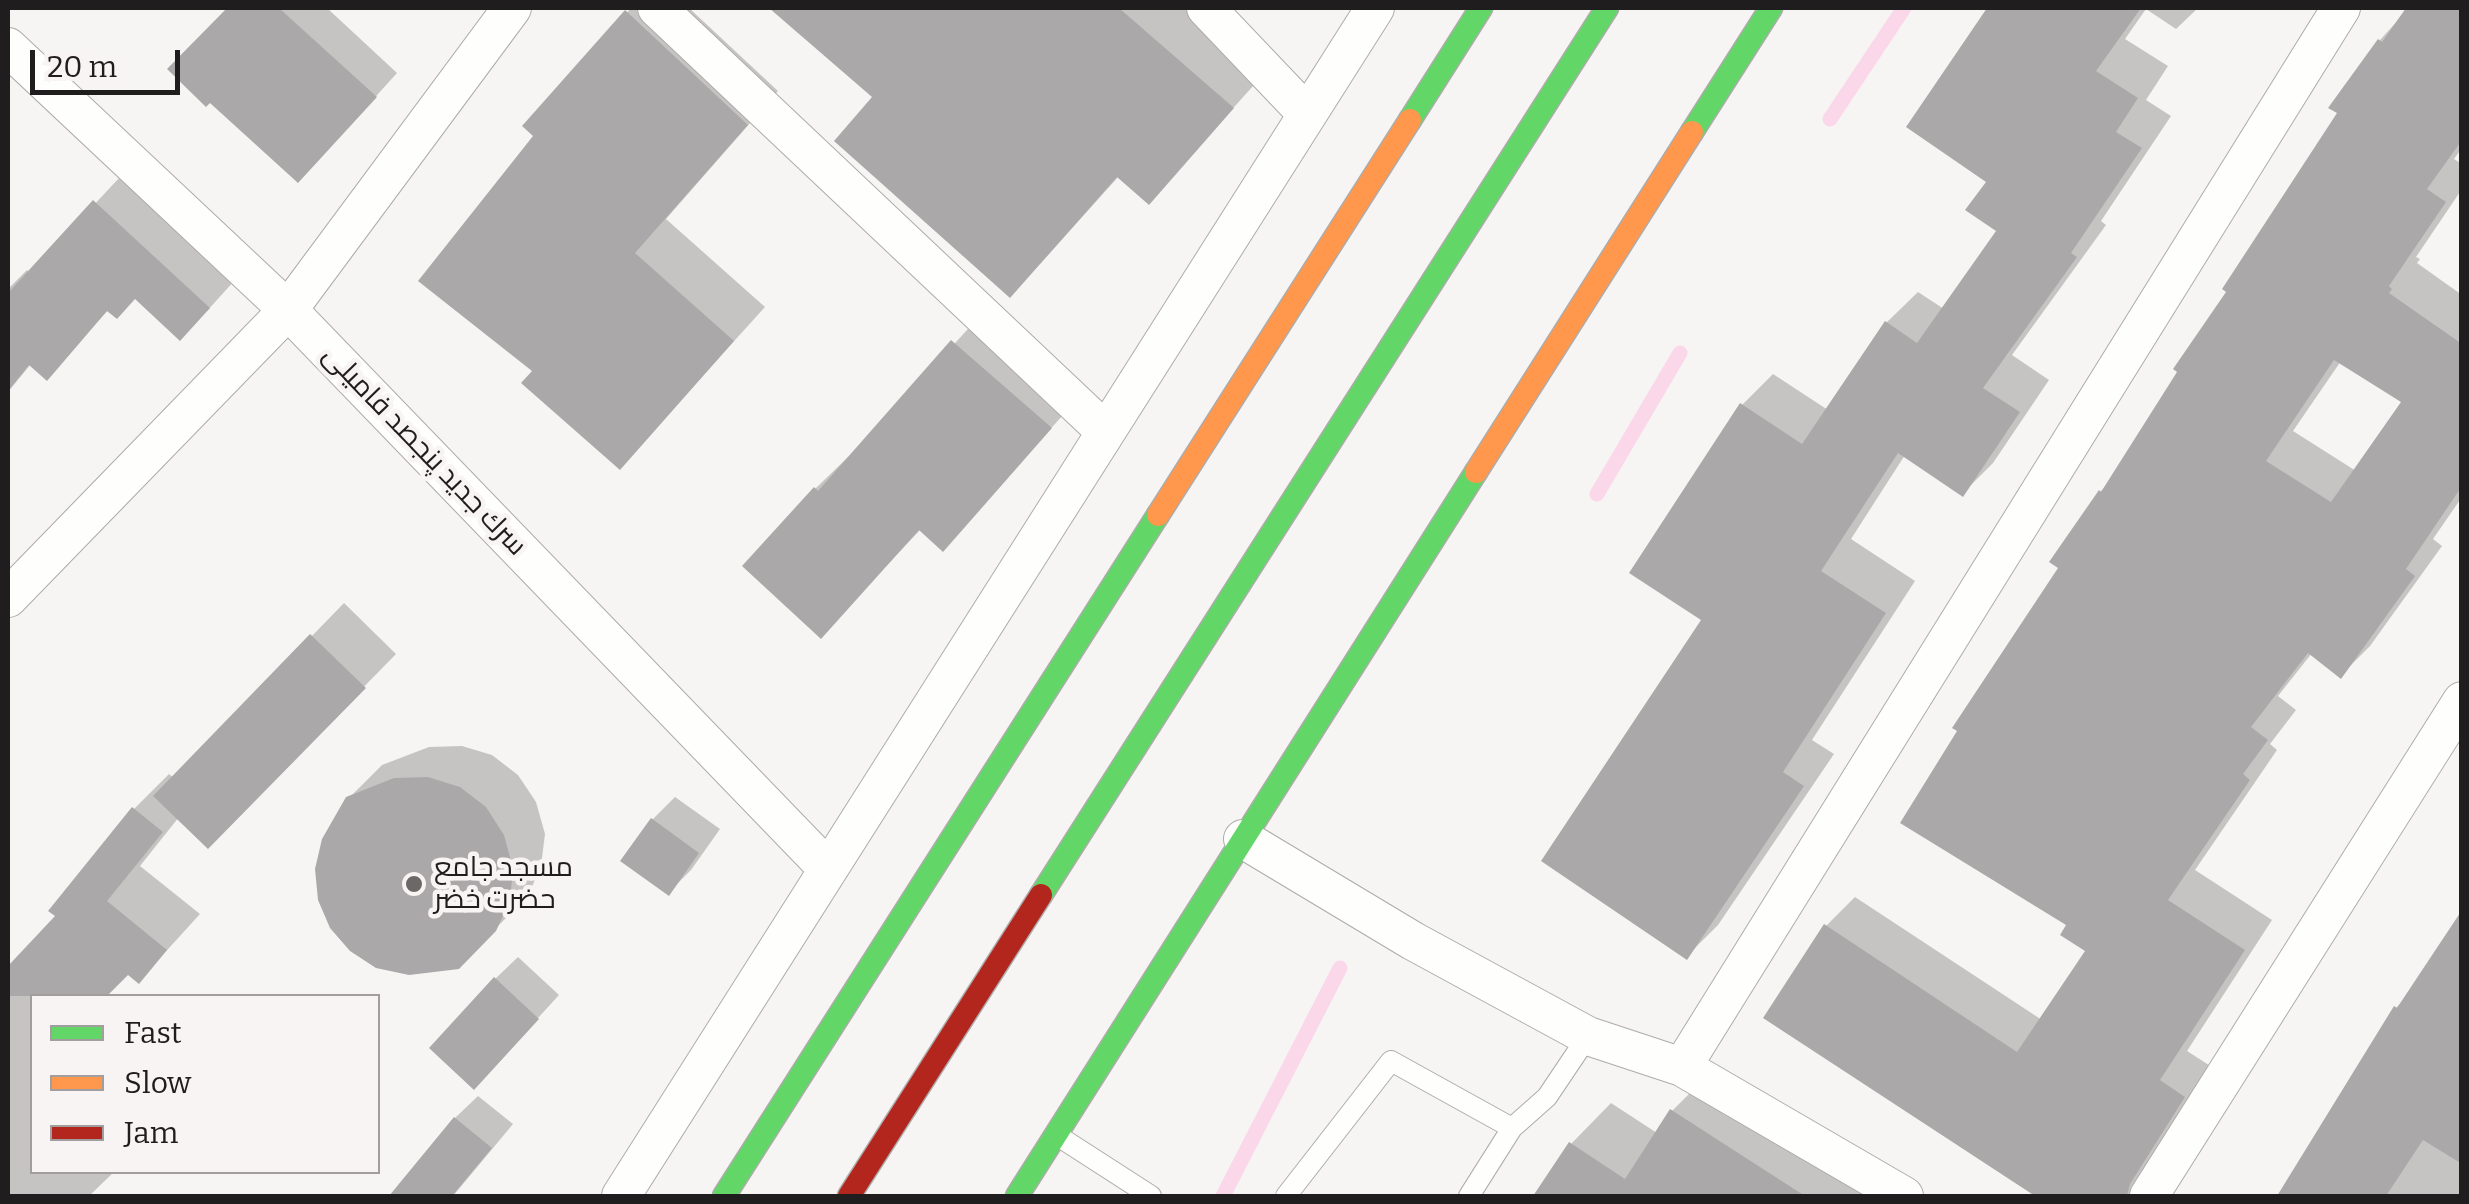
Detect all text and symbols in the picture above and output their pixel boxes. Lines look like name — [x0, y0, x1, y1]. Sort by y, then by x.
scale bar — [35, 30, 185, 92]
text: 20 m — [47, 49, 117, 85]
street label: سرك جدید پنجصد فامیلی — [315, 339, 533, 563]
place label: مسجد جامع حضرت خضر — [434, 851, 573, 917]
marker: مسجد جامع حضرت خضر — [403, 873, 425, 895]
legend — [30, 994, 380, 1174]
text: Fast — [124, 1015, 182, 1051]
text: Slow — [124, 1065, 191, 1101]
text: Jam — [124, 1115, 178, 1151]

